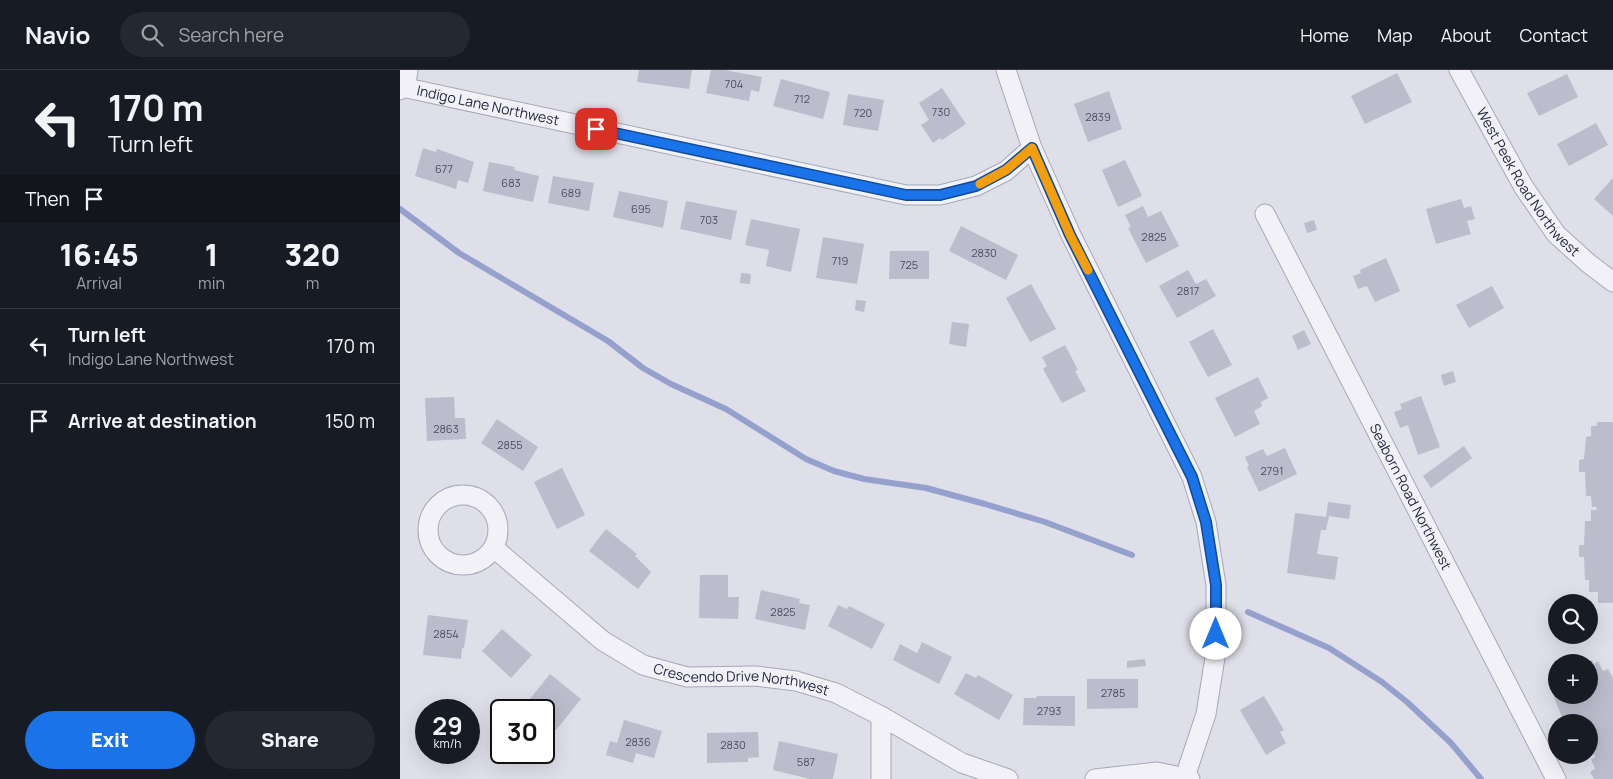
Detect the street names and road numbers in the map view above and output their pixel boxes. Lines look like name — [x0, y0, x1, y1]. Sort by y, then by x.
street label: Indigo Lane Northwest — [415, 80, 562, 130]
street label: West Peek Road Northwest — [1473, 104, 1584, 260]
street label: Seaborn Road Northwest — [1366, 420, 1457, 573]
street label: Crescendo Drive Northwest — [651, 658, 832, 700]

